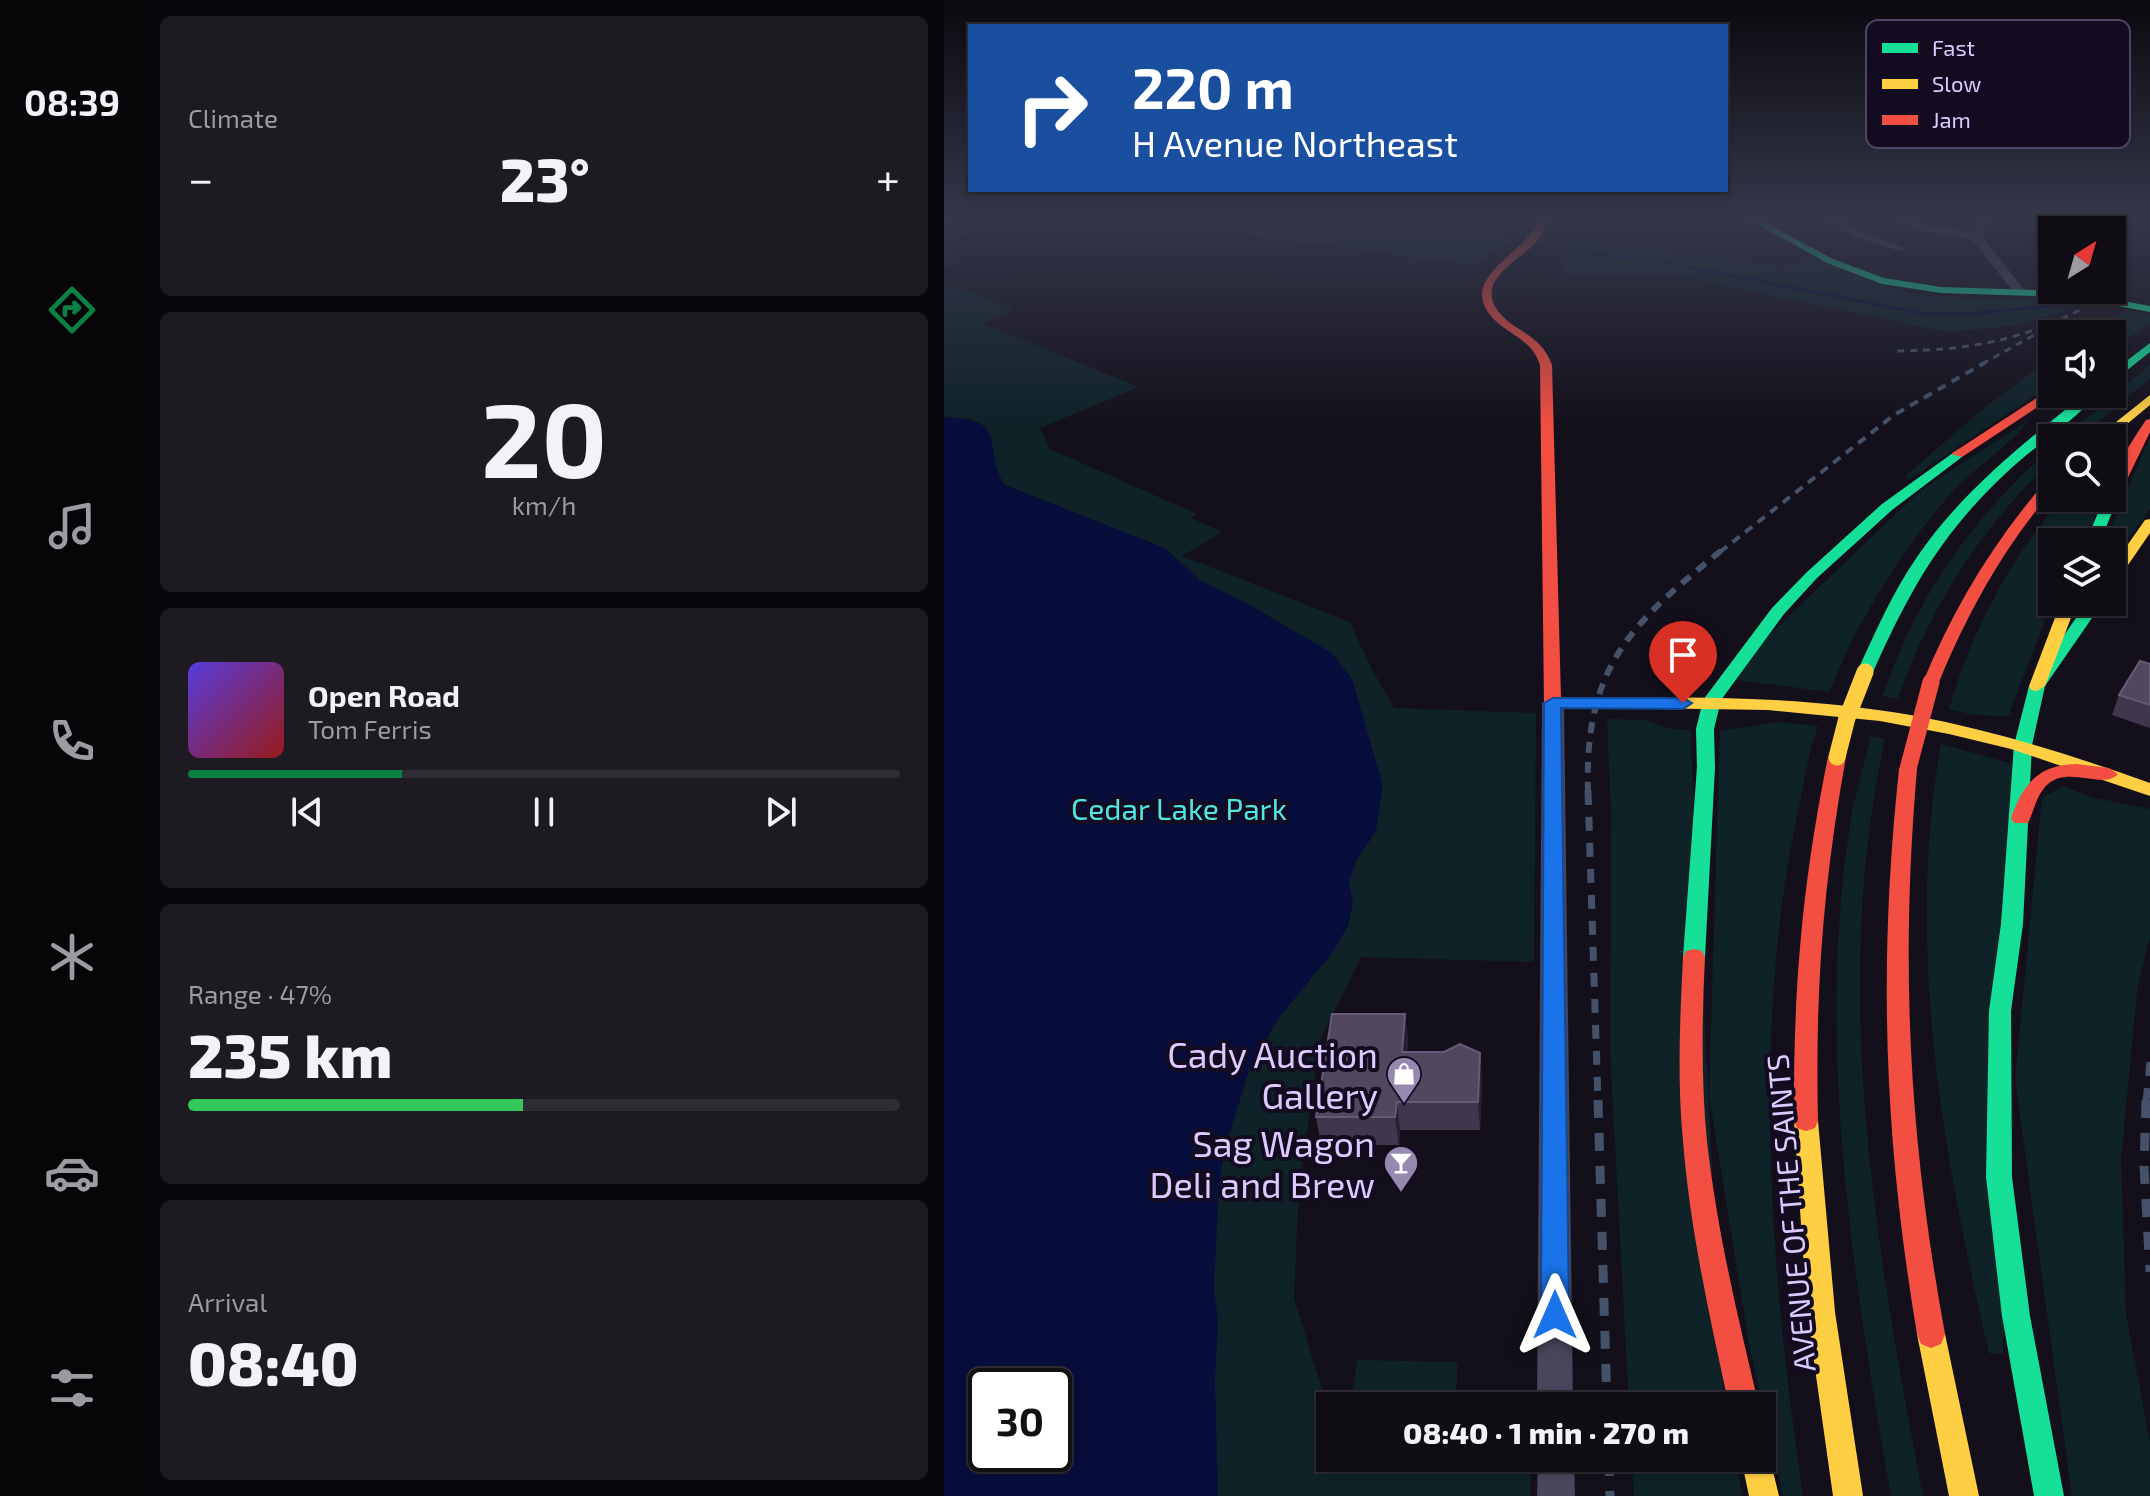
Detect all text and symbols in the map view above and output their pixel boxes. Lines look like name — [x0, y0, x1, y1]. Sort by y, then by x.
legend — [1866, 20, 2130, 148]
text: Fast — [1932, 34, 1975, 60]
text: 220 m — [1132, 53, 1294, 120]
icon: right — [1000, 56, 1104, 160]
text: Slow — [1932, 70, 1981, 96]
text: 08:39 — [24, 80, 120, 123]
text: Climate — [188, 102, 278, 133]
text: Jam — [1932, 106, 1971, 132]
text: H Avenue Northeast — [1132, 121, 1458, 164]
text: 23° — [500, 142, 590, 214]
text: − — [188, 151, 214, 204]
text: + — [876, 151, 900, 204]
north arrow — [2038, 216, 2126, 304]
map controls — [2038, 216, 2126, 616]
icon: directions — [44, 282, 100, 338]
button: sound — [2038, 320, 2126, 408]
text: 20 — [481, 374, 607, 499]
button: search — [2038, 424, 2126, 512]
text: km/h — [512, 489, 576, 520]
icon: music — [44, 498, 100, 554]
button: layers — [2038, 528, 2126, 616]
pin — [1649, 621, 1717, 703]
icon: arrive — [1661, 633, 1705, 677]
text: Open Road — [308, 677, 460, 713]
icon: phone — [44, 713, 100, 769]
text: Tom Ferris — [308, 713, 432, 744]
icon: previous — [285, 790, 329, 834]
icon: pause — [522, 790, 566, 834]
icon: next — [759, 790, 803, 834]
park label: Cedar Lake Park — [1071, 790, 1287, 826]
icon: climate — [44, 929, 100, 985]
text: Range · 47% — [188, 978, 332, 1009]
text: 235 km — [188, 1018, 392, 1090]
place label: Cady Auction Gallery — [1167, 1032, 1378, 1116]
street label: AVENUE OF THE SAINTS — [1758, 1053, 1822, 1373]
shop icon: Cady Auction Gallery — [1385, 1055, 1423, 1105]
place label: Sag Wagon Deli and Brew — [1149, 1121, 1375, 1205]
bar icon: Sag Wagon Deli and Brew — [1382, 1144, 1420, 1194]
icon: car — [44, 1145, 100, 1201]
position arrow — [1513, 1273, 1597, 1357]
text: Arrival — [188, 1286, 267, 1317]
text: 08:40 — [188, 1326, 358, 1398]
icon: filters — [44, 1360, 100, 1416]
speed limit sign: 30 — [968, 1368, 1072, 1472]
text: 08:40 · 1 min · 270 m — [1403, 1414, 1689, 1450]

